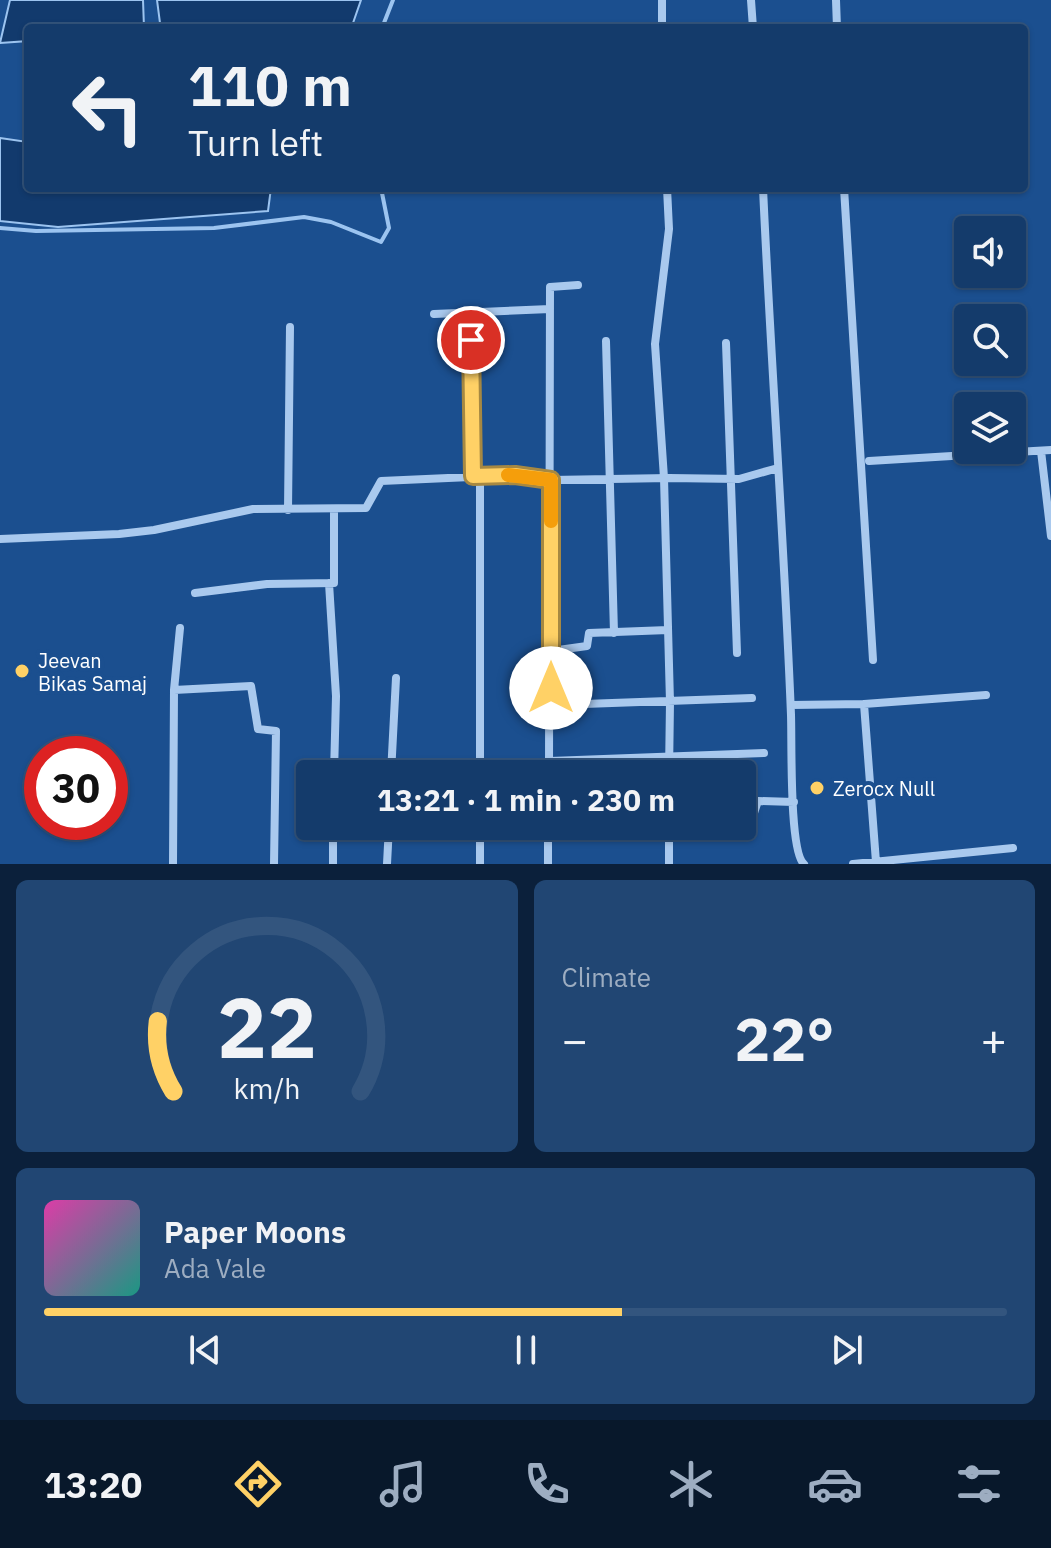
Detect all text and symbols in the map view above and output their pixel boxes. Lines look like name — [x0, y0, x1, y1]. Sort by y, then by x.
text: 110 m — [188, 49, 352, 121]
icon: left — [56, 56, 160, 160]
text: Turn left — [188, 119, 323, 166]
map controls — [954, 216, 1026, 464]
button: sound — [954, 216, 1026, 288]
button: search — [954, 304, 1026, 376]
pin — [437, 306, 505, 374]
icon: arrive — [449, 318, 493, 362]
button: layers — [954, 392, 1026, 464]
position arrow — [509, 646, 593, 730]
place label: Jeevan Bikas Samaj — [38, 647, 147, 697]
marker: Jeevan Bikas Samaj — [13, 662, 31, 680]
speed limit sign: 30 — [24, 736, 128, 840]
place label: Zerocx Null — [833, 775, 935, 802]
marker: Zerocx Null — [808, 779, 826, 797]
text: 13:21 · 1 min · 230 m — [377, 780, 675, 819]
text: Climate — [562, 960, 651, 994]
text: 22 — [217, 973, 317, 1081]
text: 22° — [734, 999, 834, 1078]
text: − — [562, 1011, 588, 1068]
text: + — [981, 1011, 1007, 1068]
text: km/h — [233, 1070, 300, 1107]
text: Paper Moons — [164, 1212, 346, 1251]
text: Ada Vale — [164, 1251, 266, 1285]
icon: previous — [183, 1328, 227, 1372]
icon: pause — [504, 1328, 548, 1372]
icon: next — [825, 1328, 869, 1372]
icon: directions — [230, 1456, 286, 1512]
icon: music — [375, 1456, 431, 1512]
icon: phone — [519, 1456, 575, 1512]
icon: climate — [663, 1456, 719, 1512]
icon: car — [807, 1456, 863, 1512]
icon: filters — [951, 1456, 1007, 1512]
text: 13:20 — [44, 1461, 142, 1508]

